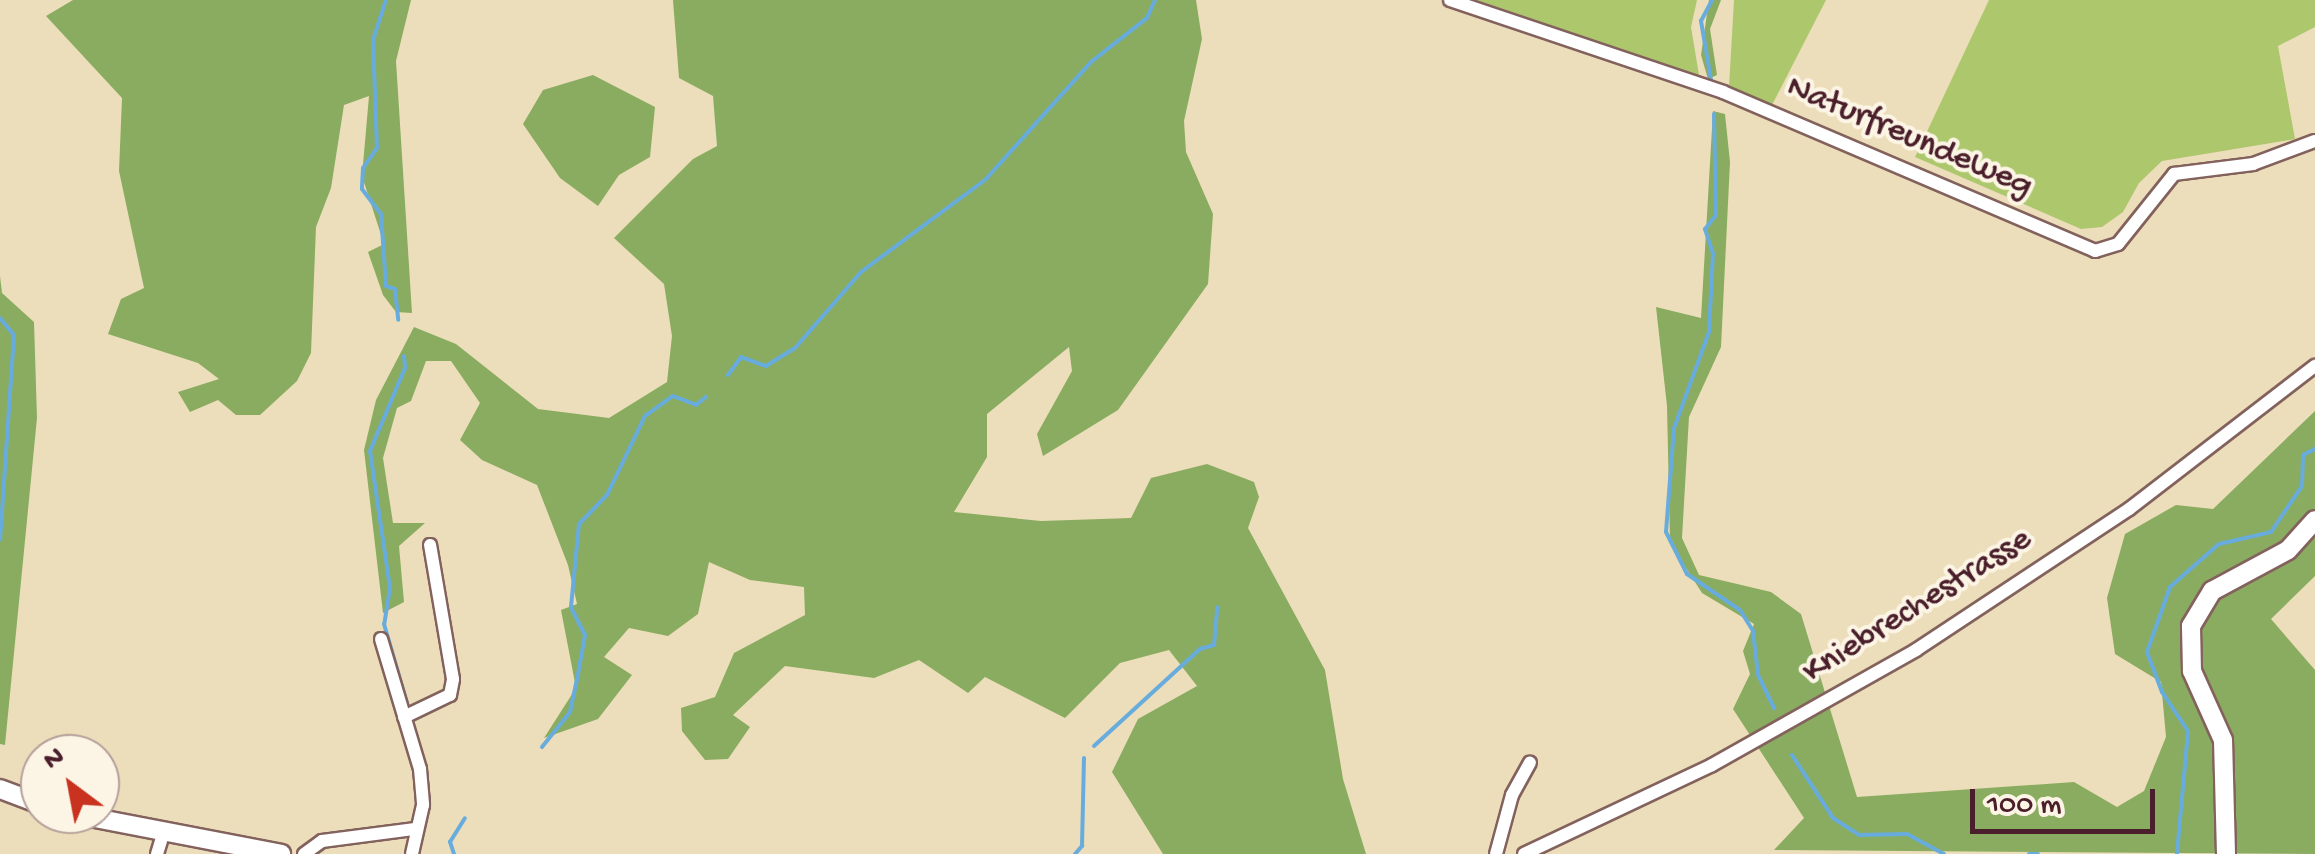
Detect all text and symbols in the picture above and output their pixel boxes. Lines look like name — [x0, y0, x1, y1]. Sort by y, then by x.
street label: Naturfreundeweg — [1780, 67, 2038, 209]
street label: Kniebrechestrasse — [1796, 520, 2040, 694]
north arrow — [20, 734, 120, 834]
text: N — [38, 741, 71, 779]
scale bar — [1975, 769, 2160, 831]
text: 100 m — [1987, 789, 2062, 824]

